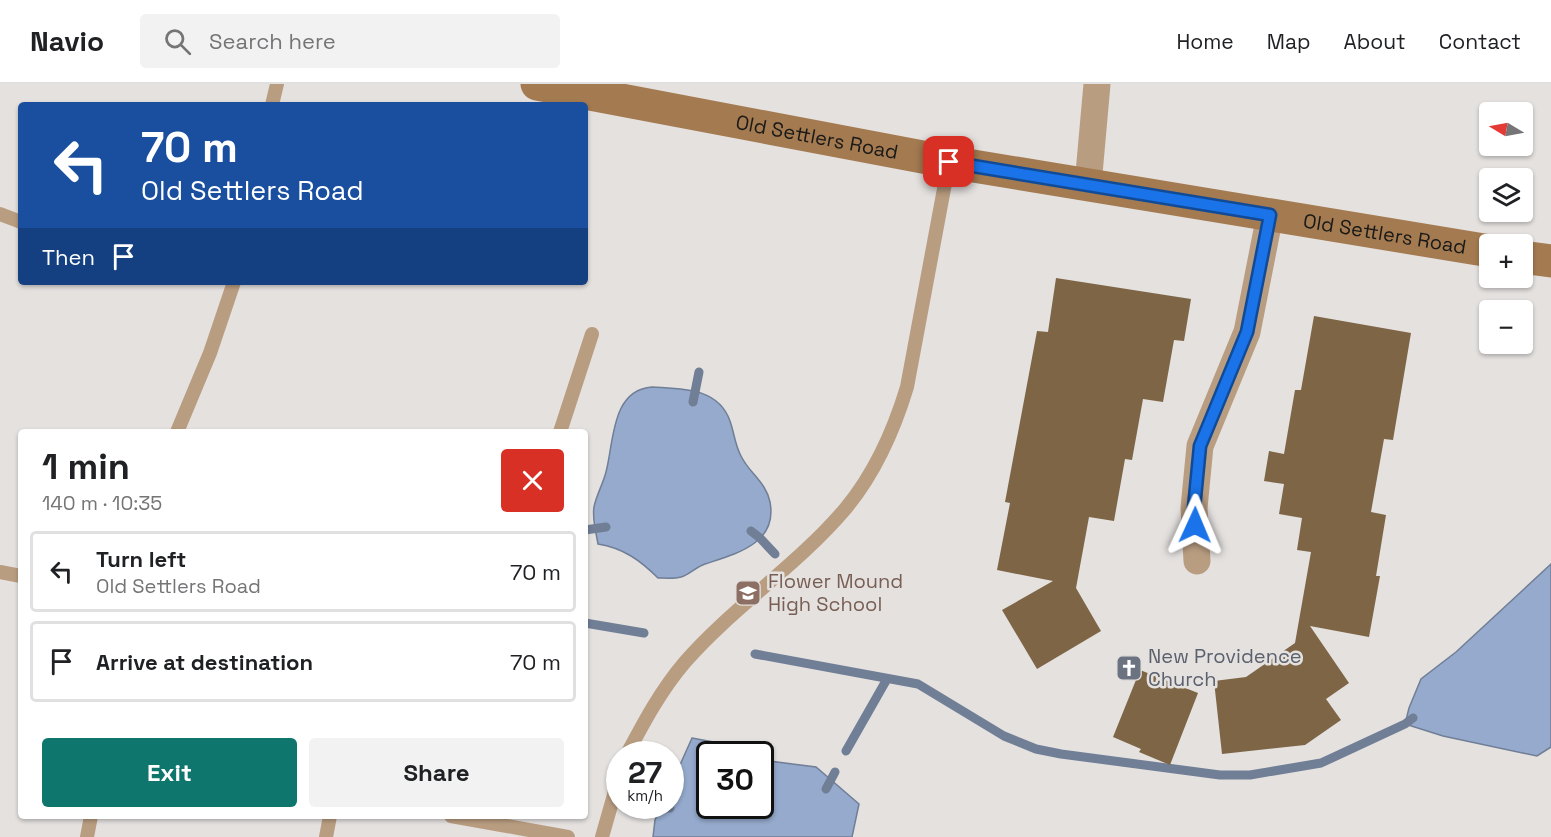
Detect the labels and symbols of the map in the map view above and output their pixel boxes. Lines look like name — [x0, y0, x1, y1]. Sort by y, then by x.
north arrow — [1479, 102, 1533, 156]
street label: Old Settlers Road — [734, 109, 900, 165]
pin — [923, 136, 974, 187]
street label: Old Settlers Road — [1301, 207, 1468, 260]
position arrow — [1163, 493, 1227, 557]
place label: Flower Mound High School — [768, 568, 903, 617]
school or university icon: Flower Mound High School — [733, 578, 763, 608]
place label: New Providence Church — [1148, 643, 1302, 692]
church icon: New Providence Church — [1114, 653, 1144, 683]
speed limit sign: 30 — [696, 741, 774, 819]

